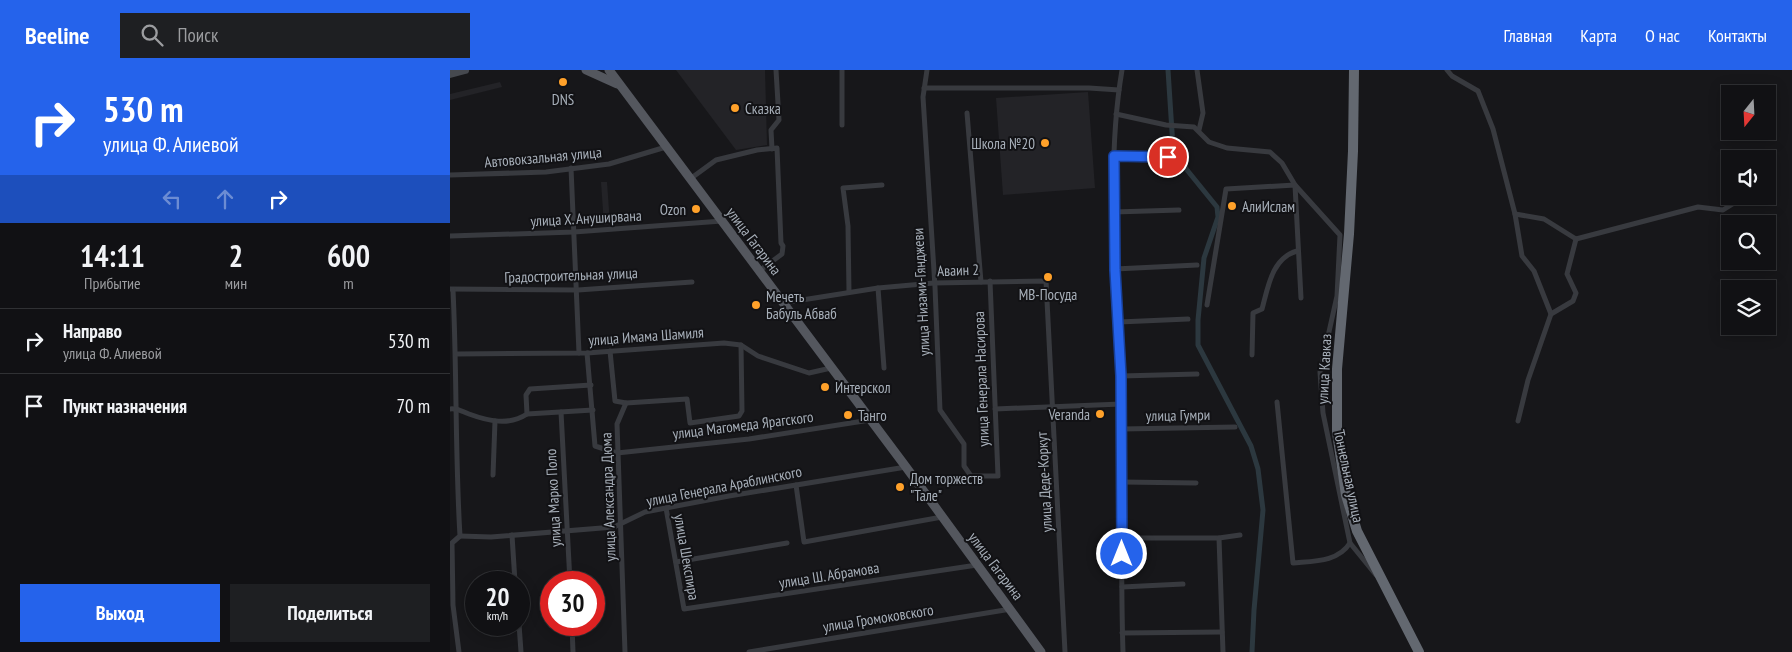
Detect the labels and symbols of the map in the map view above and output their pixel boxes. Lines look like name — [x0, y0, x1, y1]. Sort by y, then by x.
marker: DNS — [557, 76, 569, 88]
north arrow — [1721, 85, 1776, 140]
place label: DNS — [552, 90, 574, 109]
place label: Сказка — [745, 99, 781, 118]
marker: Сказка — [729, 102, 741, 114]
place label: Школа №20 — [971, 134, 1035, 153]
pin — [1147, 136, 1189, 178]
marker: Школа №20 — [1039, 137, 1051, 149]
street label: Автовокзальная улица — [484, 142, 602, 172]
place label: АлиИслам — [1242, 197, 1295, 216]
place label: Ozon — [660, 200, 686, 219]
marker: АлиИслам — [1226, 200, 1238, 212]
marker: Ozon — [690, 203, 702, 215]
street label: улица Гагарина — [722, 203, 786, 279]
street label: улица Х. Ануширвана — [530, 206, 642, 230]
street label: улица Низами-Гянджеви — [908, 227, 934, 357]
street label: Аваин 2 — [937, 260, 979, 280]
street label: Градостроительная улица — [504, 263, 638, 287]
marker: МВ-Посуда — [1042, 271, 1054, 283]
place label: МВ-Посуда — [1019, 285, 1077, 304]
place label: Мечеть Бабуль Абваб — [766, 287, 837, 323]
marker: Мечеть Бабуль Абваб — [750, 299, 762, 311]
street label: улица Генерала Насирова — [969, 311, 993, 447]
street label: улица Имама Шамиля — [588, 322, 705, 350]
street label: улица Кавказ — [1313, 333, 1335, 405]
place label: Интерскол — [835, 378, 891, 397]
marker: Интерскол — [819, 381, 831, 393]
place label: Veranda — [1047, 405, 1090, 424]
street label: улица Гумри — [1146, 405, 1210, 425]
place label: Танго — [858, 406, 887, 425]
street label: улица Магомеда Ярагского — [671, 407, 815, 443]
marker: Veranda — [1094, 408, 1106, 420]
marker: Танго — [842, 409, 854, 421]
street label: Тоннельная улица — [1330, 428, 1368, 524]
street label: улица Деде-Коркут — [1032, 431, 1056, 533]
street label: улица Александра Дюма — [596, 432, 620, 562]
street label: улица Марко Поло — [541, 448, 565, 548]
street label: улица Генерала Араблинского — [645, 462, 803, 510]
place label: Дом торжеств "Тале" — [910, 469, 983, 505]
marker: Дом торжеств "Тале" — [894, 481, 906, 493]
street label: улица Шекспира — [670, 512, 704, 602]
position arrow — [1095, 527, 1147, 579]
street label: улица Гагарина — [964, 528, 1028, 604]
street label: улица Ш. Абрамова — [777, 558, 881, 592]
speed limit sign: 30 — [540, 571, 605, 636]
street label: улица Громоковского — [821, 600, 935, 636]

